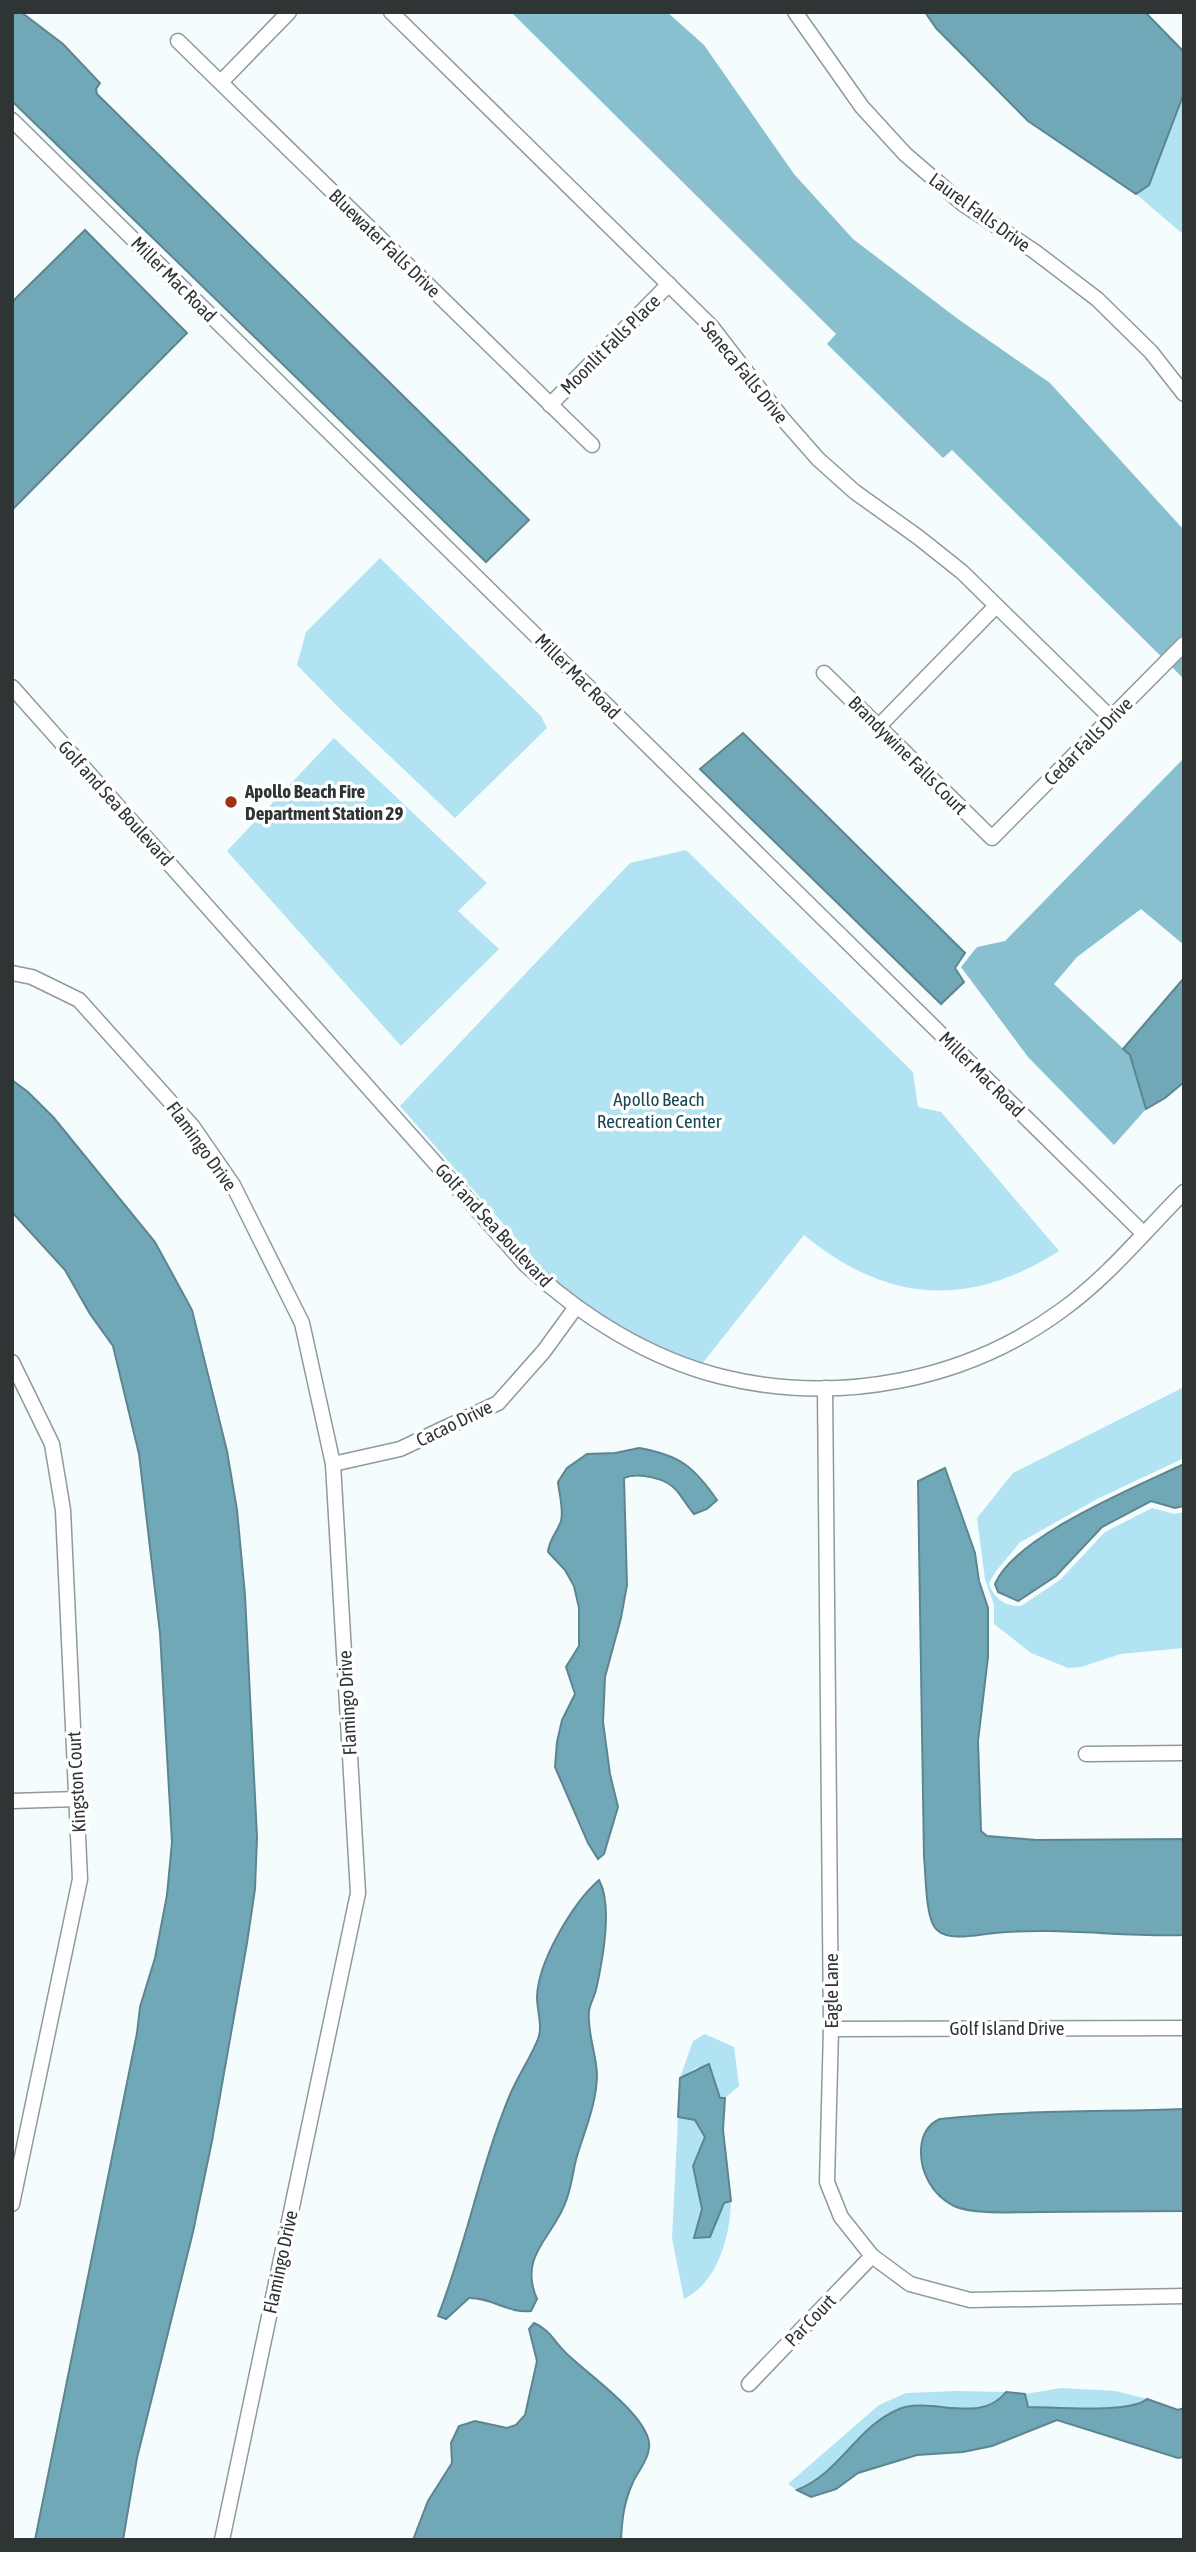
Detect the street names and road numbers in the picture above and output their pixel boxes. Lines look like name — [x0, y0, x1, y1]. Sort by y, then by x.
street label: Laurel Falls Drive — [925, 168, 1035, 256]
street label: Bluewater Falls Drive — [325, 184, 445, 302]
street label: Miller Mac Road — [127, 232, 221, 326]
street label: Moonlit Falls Place — [556, 290, 664, 398]
street label: Seneca Falls Drive — [697, 316, 793, 428]
street label: Miller Mac Road — [531, 629, 625, 723]
street label: Brandywine Falls Court — [844, 691, 972, 819]
street label: Cedar Falls Drive — [1039, 692, 1137, 790]
street label: Golf and Sea Boulevard — [54, 736, 178, 870]
street label: Miller Mac Road — [935, 1027, 1029, 1121]
street label: Flamingo Drive — [162, 1097, 242, 1195]
street label: Golf and Sea Boulevard — [431, 1159, 557, 1291]
street label: Cacao Drive — [412, 1395, 496, 1451]
street label: Flamingo Drive — [333, 1650, 361, 1756]
street label: Kingston Court — [62, 1731, 90, 1833]
street label: Eagle Lane — [820, 1953, 842, 2029]
street label: Golf Island Drive — [949, 2017, 1065, 2039]
street label: Flamingo Drive — [258, 2208, 302, 2316]
street label: Par Court — [780, 2290, 840, 2350]

